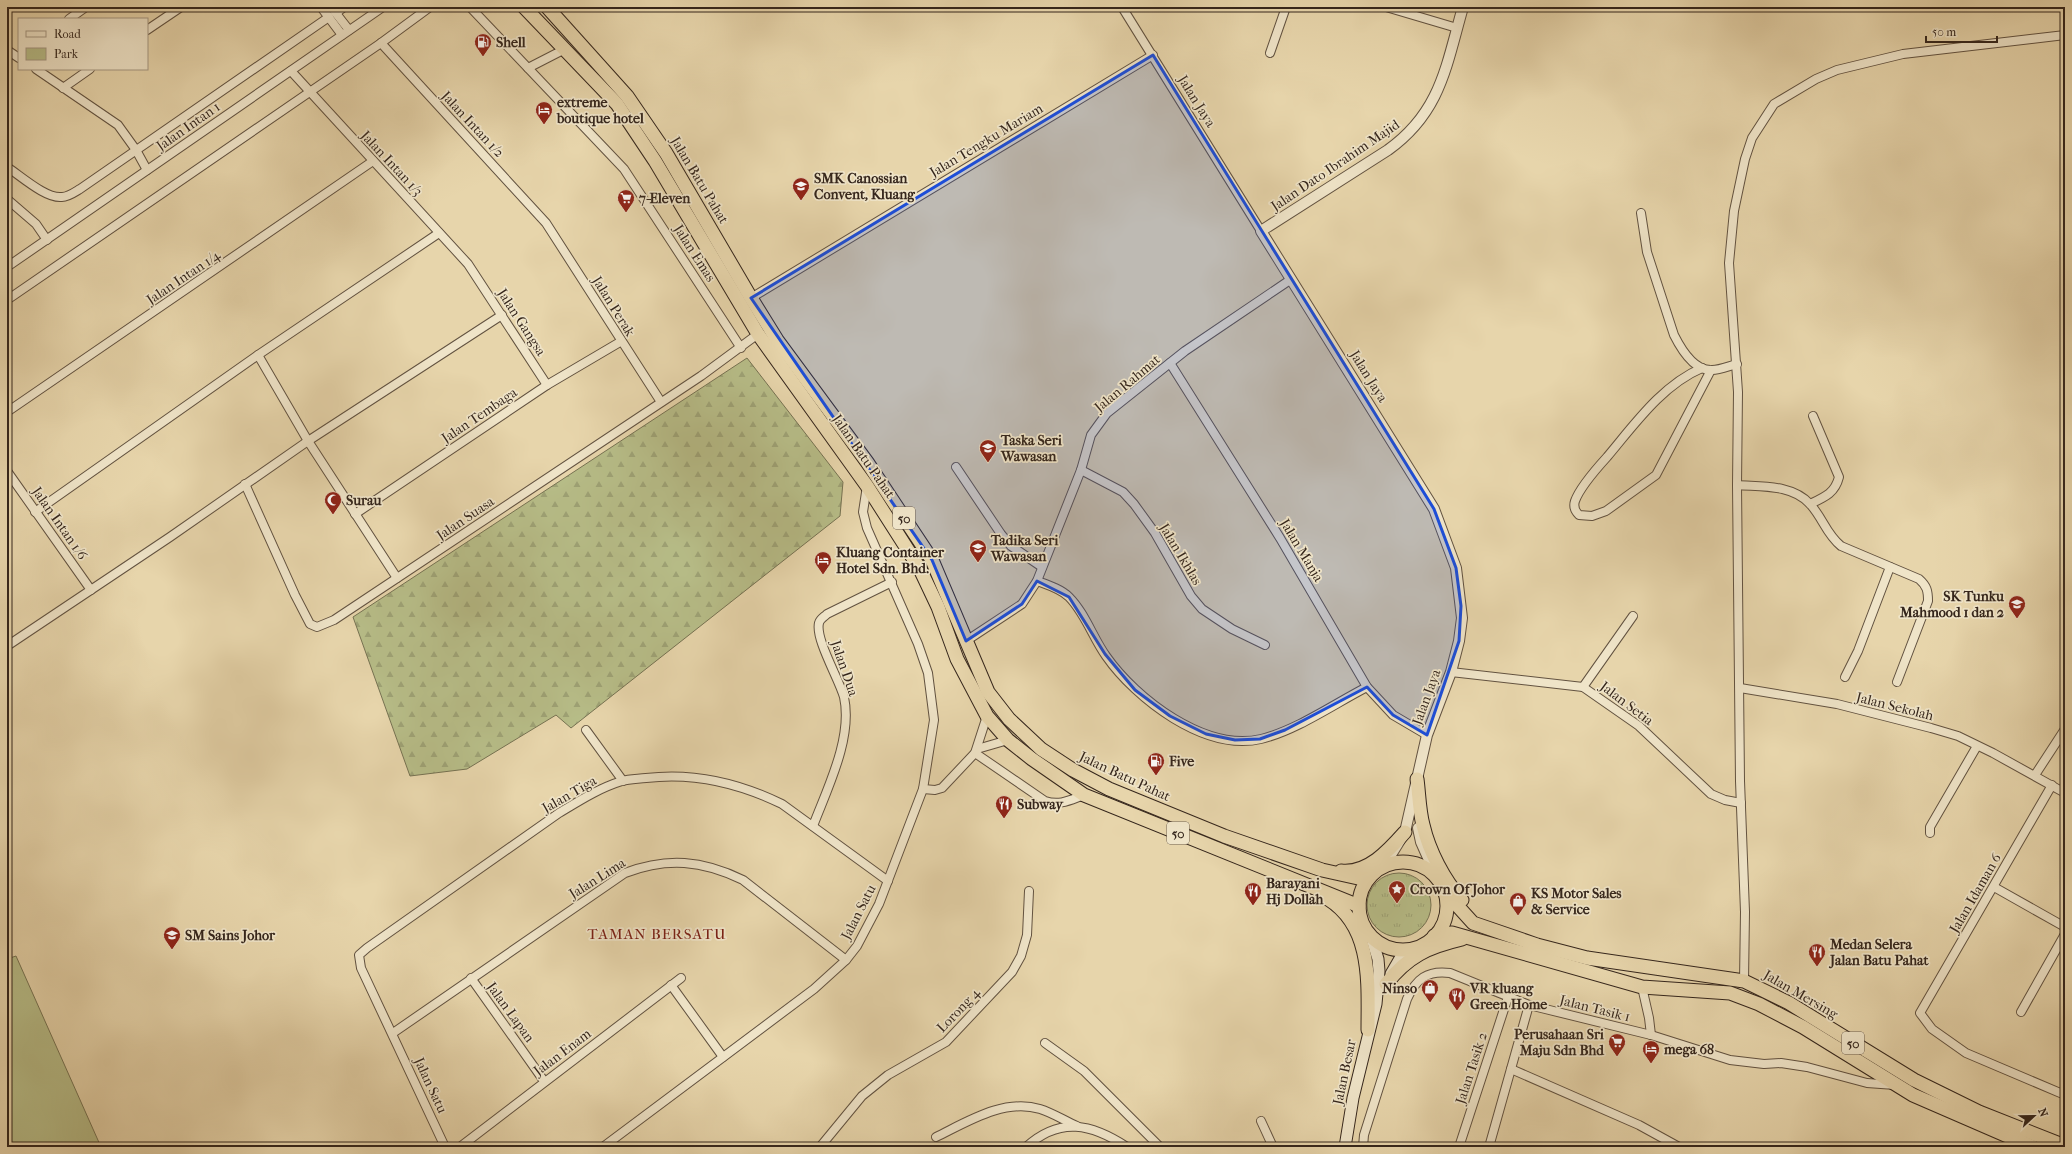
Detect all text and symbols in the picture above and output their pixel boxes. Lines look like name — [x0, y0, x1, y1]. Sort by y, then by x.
legend — [18, 18, 148, 70]
scale bar — [1926, 18, 1997, 44]
text: 50 m — [1932, 25, 1956, 39]
text: Road — [54, 27, 81, 41]
fuel station icon: Shell — [473, 32, 493, 57]
place label: Shell — [496, 34, 526, 51]
text: Park — [54, 47, 79, 61]
street label: Jalan Jaya — [1173, 71, 1219, 131]
street label: Jalan Intan 1/2 — [437, 87, 508, 161]
place label: extreme boutique hotel — [556, 94, 644, 127]
street label: Jalan Intan 1 — [152, 98, 223, 155]
hotel icon: extreme boutique hotel — [534, 100, 554, 125]
street label: Jalan Tengku Mariam — [926, 100, 1046, 182]
street label: Jalan Dato Ibrahim Majid — [1267, 116, 1403, 215]
street label: Jalan Intan 1/3 — [356, 126, 426, 200]
street label: Jalan Batu Pahat — [666, 133, 732, 227]
place label: SMK Canossian Convent, Kluang — [814, 170, 915, 203]
school or university icon: SMK Canossian Convent, Kluang — [791, 176, 811, 201]
supermarket icon: 7-Eleven — [616, 188, 636, 213]
place label: 7-Eleven — [638, 190, 691, 207]
street label: Jalan Emas — [669, 221, 719, 285]
street label: Jalan Intan 1/4 — [142, 246, 224, 309]
street label: Jalan Perak — [588, 272, 639, 340]
street label: Jalan Gangsa — [493, 285, 550, 359]
street label: Jalan Jaya — [1345, 346, 1391, 406]
street label: Jalan Rahmat — [1090, 351, 1164, 416]
street label: Jalan Tembaga — [437, 384, 521, 447]
street label: Jalan Batu Pahat — [828, 410, 899, 502]
place label: Taska Seri Wawasan — [1000, 432, 1063, 465]
school or university icon: Taska Seri Wawasan — [978, 438, 998, 463]
street label: Jalan Intan 1/6 — [28, 483, 91, 563]
mosque icon: Surau — [323, 490, 343, 515]
place label: Surau — [346, 492, 381, 509]
street label: Jalan Suasa — [432, 493, 498, 545]
road number: 50 — [893, 507, 915, 529]
street label: Jalan Manja — [1276, 515, 1327, 585]
street label: Jalan Ikhlas — [1155, 519, 1206, 588]
place label: Tadika Seri Wawasan — [990, 532, 1059, 565]
school or university icon: Tadika Seri Wawasan — [968, 538, 988, 563]
place label: Kluang Container Hotel Sdn. Bhd. — [836, 544, 945, 577]
hotel icon: Kluang Container Hotel Sdn. Bhd. — [813, 550, 833, 575]
place label: SK Tunku Mahmood 1 dan 2 — [1899, 588, 2004, 621]
school or university icon: SK Tunku Mahmood 1 dan 2 — [2007, 594, 2027, 619]
street label: Jalan Dua — [827, 637, 862, 699]
street label: Jalan Jaya — [1408, 667, 1445, 728]
street label: Jalan Setia — [1596, 677, 1657, 729]
street label: Jalan Sekolah — [1853, 688, 1935, 724]
street label: Jalan Batu Pahat — [1076, 748, 1173, 805]
fuel station icon: Five — [1146, 751, 1166, 776]
place label: Five — [1168, 753, 1194, 770]
street label: Jalan Tiga — [538, 772, 600, 817]
restaurant icon: Subway — [994, 794, 1014, 819]
place label: Subway — [1017, 796, 1065, 813]
road number: 50 — [1167, 822, 1189, 844]
street label: Jalan Idaman 6 — [1945, 850, 2005, 937]
street label: Jalan Lima — [565, 854, 629, 903]
place label: Barayani Hj Dollah — [1266, 875, 1325, 908]
place icon: Crown Of Johor — [1387, 879, 1407, 904]
restaurant icon: Barayani Hj Dollah — [1243, 881, 1263, 906]
place label: Crown Of Johor — [1410, 881, 1506, 898]
street label: Jalan Satu — [837, 882, 880, 944]
place label: KS Motor Sales & Service — [1531, 885, 1622, 918]
shop icon: KS Motor Sales & Service — [1508, 891, 1528, 916]
school or university icon: SM Sains Johor — [162, 925, 182, 950]
district label: TAMAN BERSATU — [587, 925, 727, 943]
place label: SM Sains Johor — [185, 927, 276, 944]
place label: Medan Selera Jalan Batu Pahat — [1828, 936, 1930, 969]
restaurant icon: Medan Selera Jalan Batu Pahat — [1807, 942, 1827, 967]
street label: Jalan Mersing — [1760, 966, 1842, 1023]
street label: Jalan Lapan — [483, 978, 538, 1046]
shop icon: Ninso — [1420, 978, 1440, 1003]
place label: Ninso — [1382, 980, 1417, 997]
place label: VR kluang Green Home — [1469, 980, 1547, 1013]
street label: Lorong 4 — [933, 984, 984, 1036]
restaurant icon: VR kluang Green Home — [1447, 986, 1467, 1011]
street label: Jalan Tasik 1 — [1557, 991, 1632, 1025]
street label: Jalan Enam — [529, 1025, 595, 1080]
place label: Perusahaan Sri Maju Sdn Bhd — [1514, 1026, 1605, 1059]
street label: Jalan Tasik 2 — [1452, 1030, 1491, 1107]
supermarket icon: Perusahaan Sri Maju Sdn Bhd — [1607, 1032, 1627, 1057]
road number: 50 — [1842, 1032, 1864, 1054]
street label: Jalan Besar — [1329, 1038, 1360, 1107]
hotel icon: mega 68 — [1641, 1039, 1661, 1064]
place label: mega 68 — [1663, 1041, 1714, 1058]
street label: Jalan Satu — [410, 1054, 451, 1116]
north arrow — [2014, 1096, 2054, 1136]
text: N — [2035, 1106, 2051, 1119]

